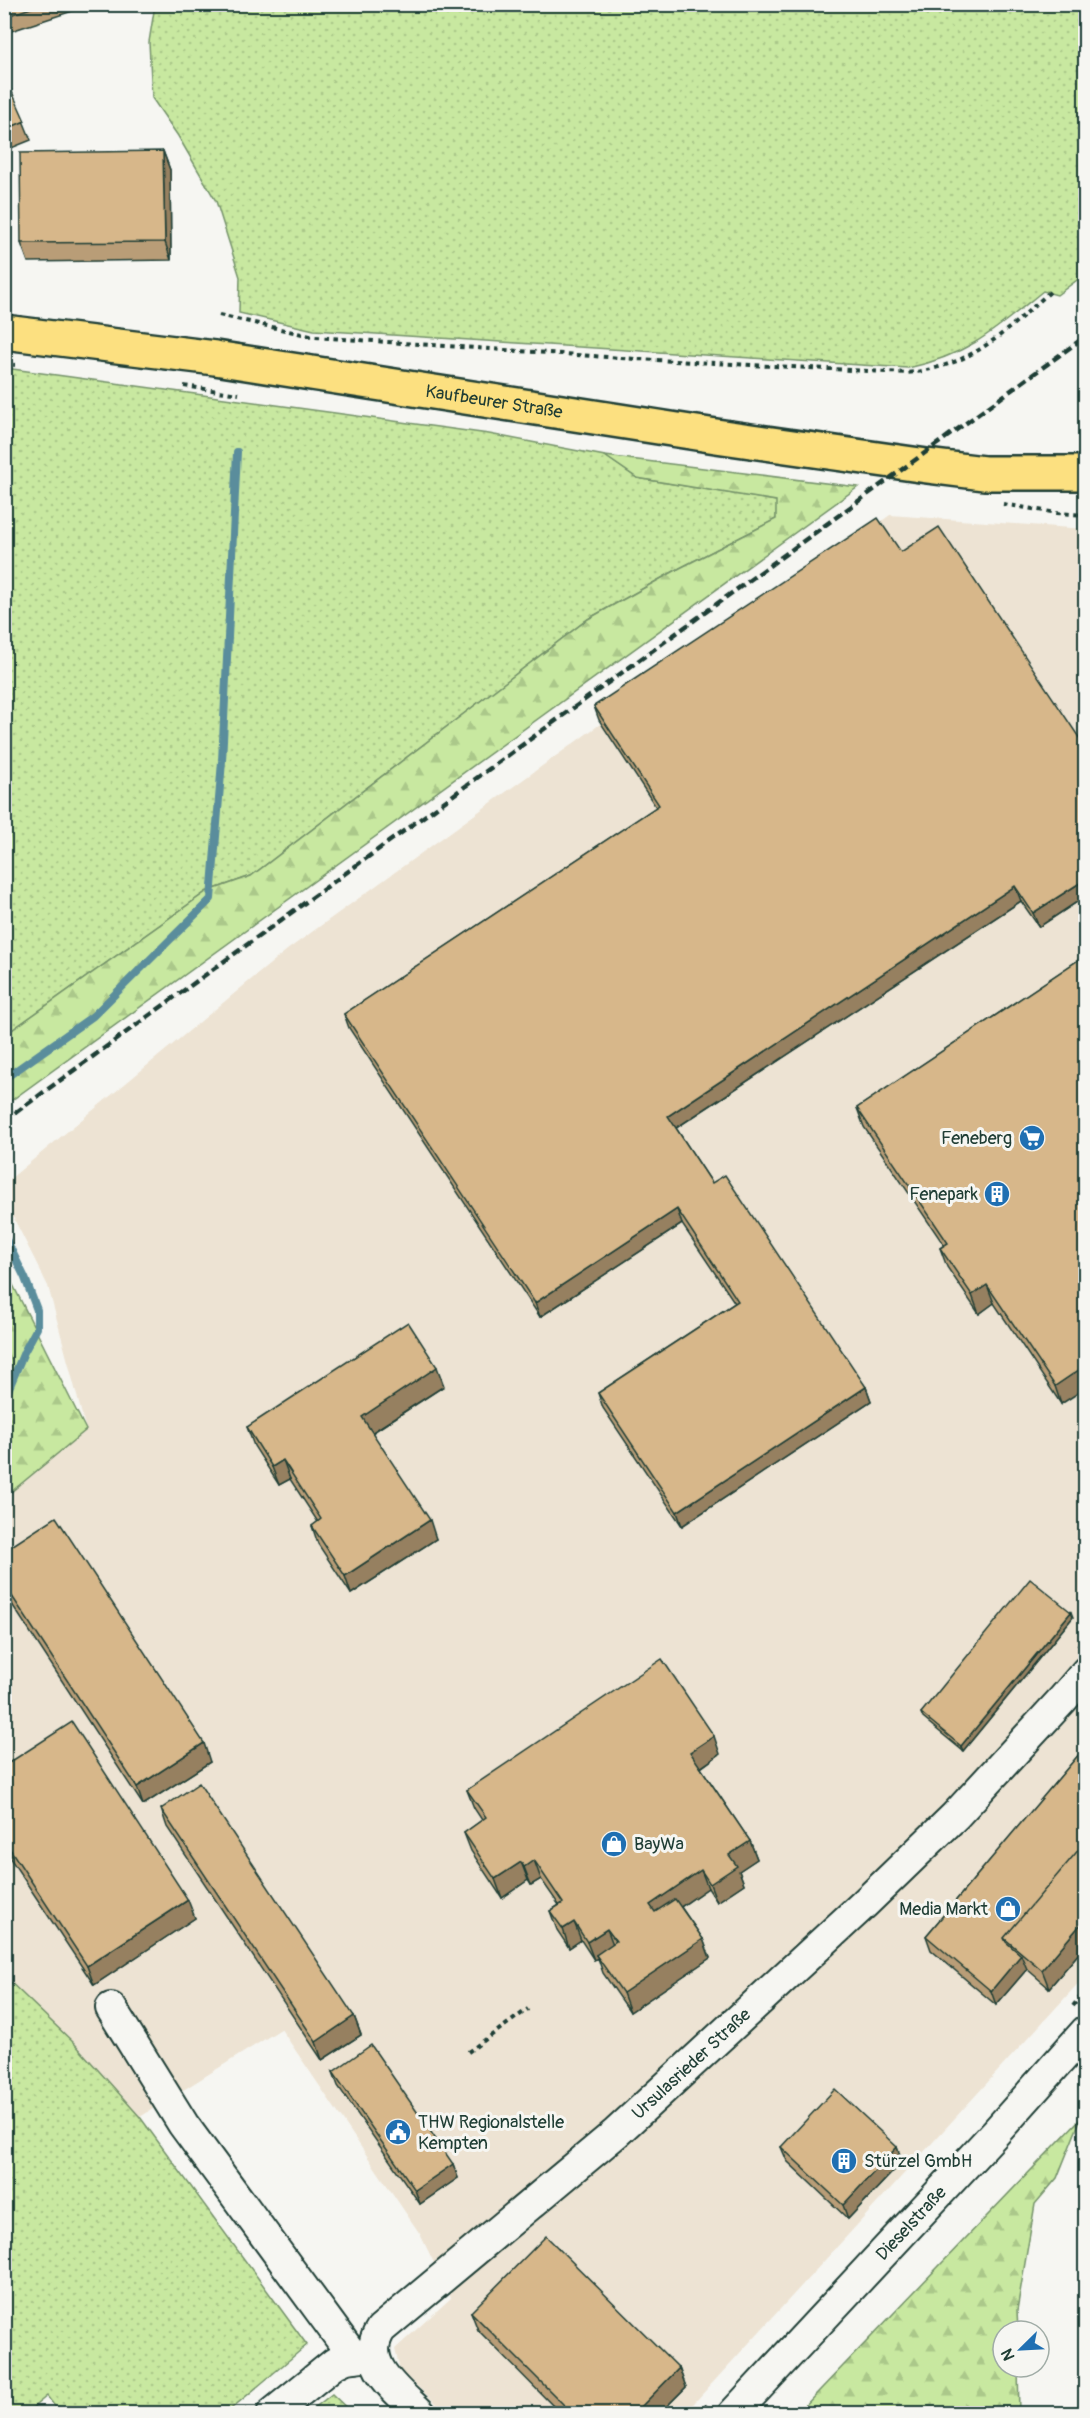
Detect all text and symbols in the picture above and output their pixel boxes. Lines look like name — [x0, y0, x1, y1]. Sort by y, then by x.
street label: Kaufbeurer Straße — [424, 380, 564, 424]
supermarket icon: Feneberg — [1017, 1123, 1047, 1153]
place label: Feneberg — [941, 1127, 1012, 1150]
building icon: Fenepark — [982, 1179, 1012, 1209]
place label: Fenepark — [909, 1183, 978, 1206]
shop icon: BayWa — [599, 1829, 629, 1859]
place label: BayWa — [634, 1833, 684, 1856]
shop icon: Media Markt — [993, 1894, 1023, 1924]
place label: Media Markt — [899, 1898, 989, 1921]
street label: Ursulasrieder Straße — [627, 2003, 756, 2125]
place label: THW Regionalstelle Kempten — [418, 2111, 564, 2155]
public building icon: THW Regionalstelle Kempten — [383, 2117, 413, 2147]
building icon: Stürzel GmbH — [829, 2146, 859, 2176]
place label: Stürzel GmbH — [864, 2150, 972, 2173]
street label: Dieselstraße — [871, 2181, 952, 2265]
north arrow — [991, 2319, 1051, 2379]
text: N — [997, 2346, 1020, 2364]

